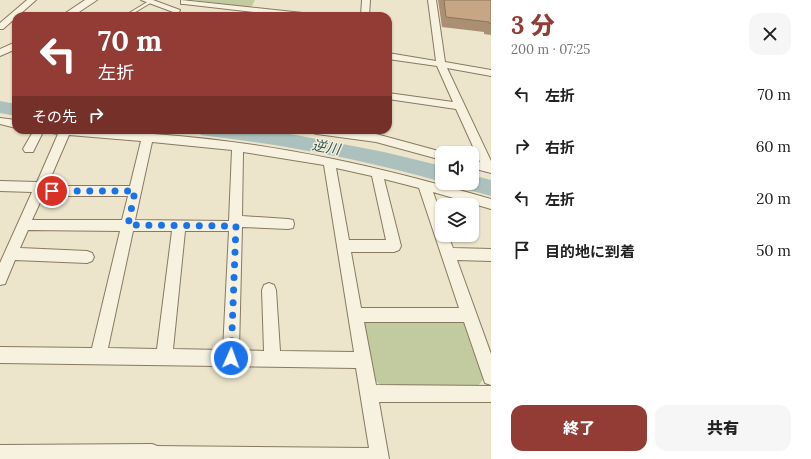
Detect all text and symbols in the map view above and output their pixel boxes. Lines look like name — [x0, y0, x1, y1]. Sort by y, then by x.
text: 3 分 — [511, 10, 555, 41]
button: close — [749, 13, 791, 55]
text: 70 m — [98, 23, 162, 59]
icon: left — [32, 28, 84, 80]
text: 200 m · 07:25 — [511, 41, 590, 58]
text: 左折 — [98, 61, 134, 84]
icon: left — [511, 83, 533, 105]
text: 70 m — [757, 85, 791, 104]
text: 左折 — [545, 86, 575, 105]
icon: right — [85, 104, 107, 126]
text: その先 — [32, 107, 77, 126]
icon: right — [511, 135, 533, 157]
water label: 逆川 — [311, 136, 343, 159]
text: 60 m — [756, 137, 791, 156]
text: 右折 — [545, 138, 575, 157]
map controls — [435, 146, 479, 242]
button: sound — [435, 146, 479, 190]
pin — [35, 174, 69, 208]
icon: arrive — [41, 180, 63, 202]
icon: left — [511, 187, 533, 209]
text: 20 m — [756, 189, 791, 208]
text: 左折 — [545, 190, 575, 209]
button: layers — [435, 198, 479, 242]
icon: arrive — [511, 239, 533, 261]
text: 50 m — [756, 241, 791, 260]
text: 目的地に到着 — [545, 242, 635, 261]
position arrow — [210, 337, 252, 379]
button: 終了 — [511, 405, 647, 451]
button: 共有 — [655, 405, 791, 451]

